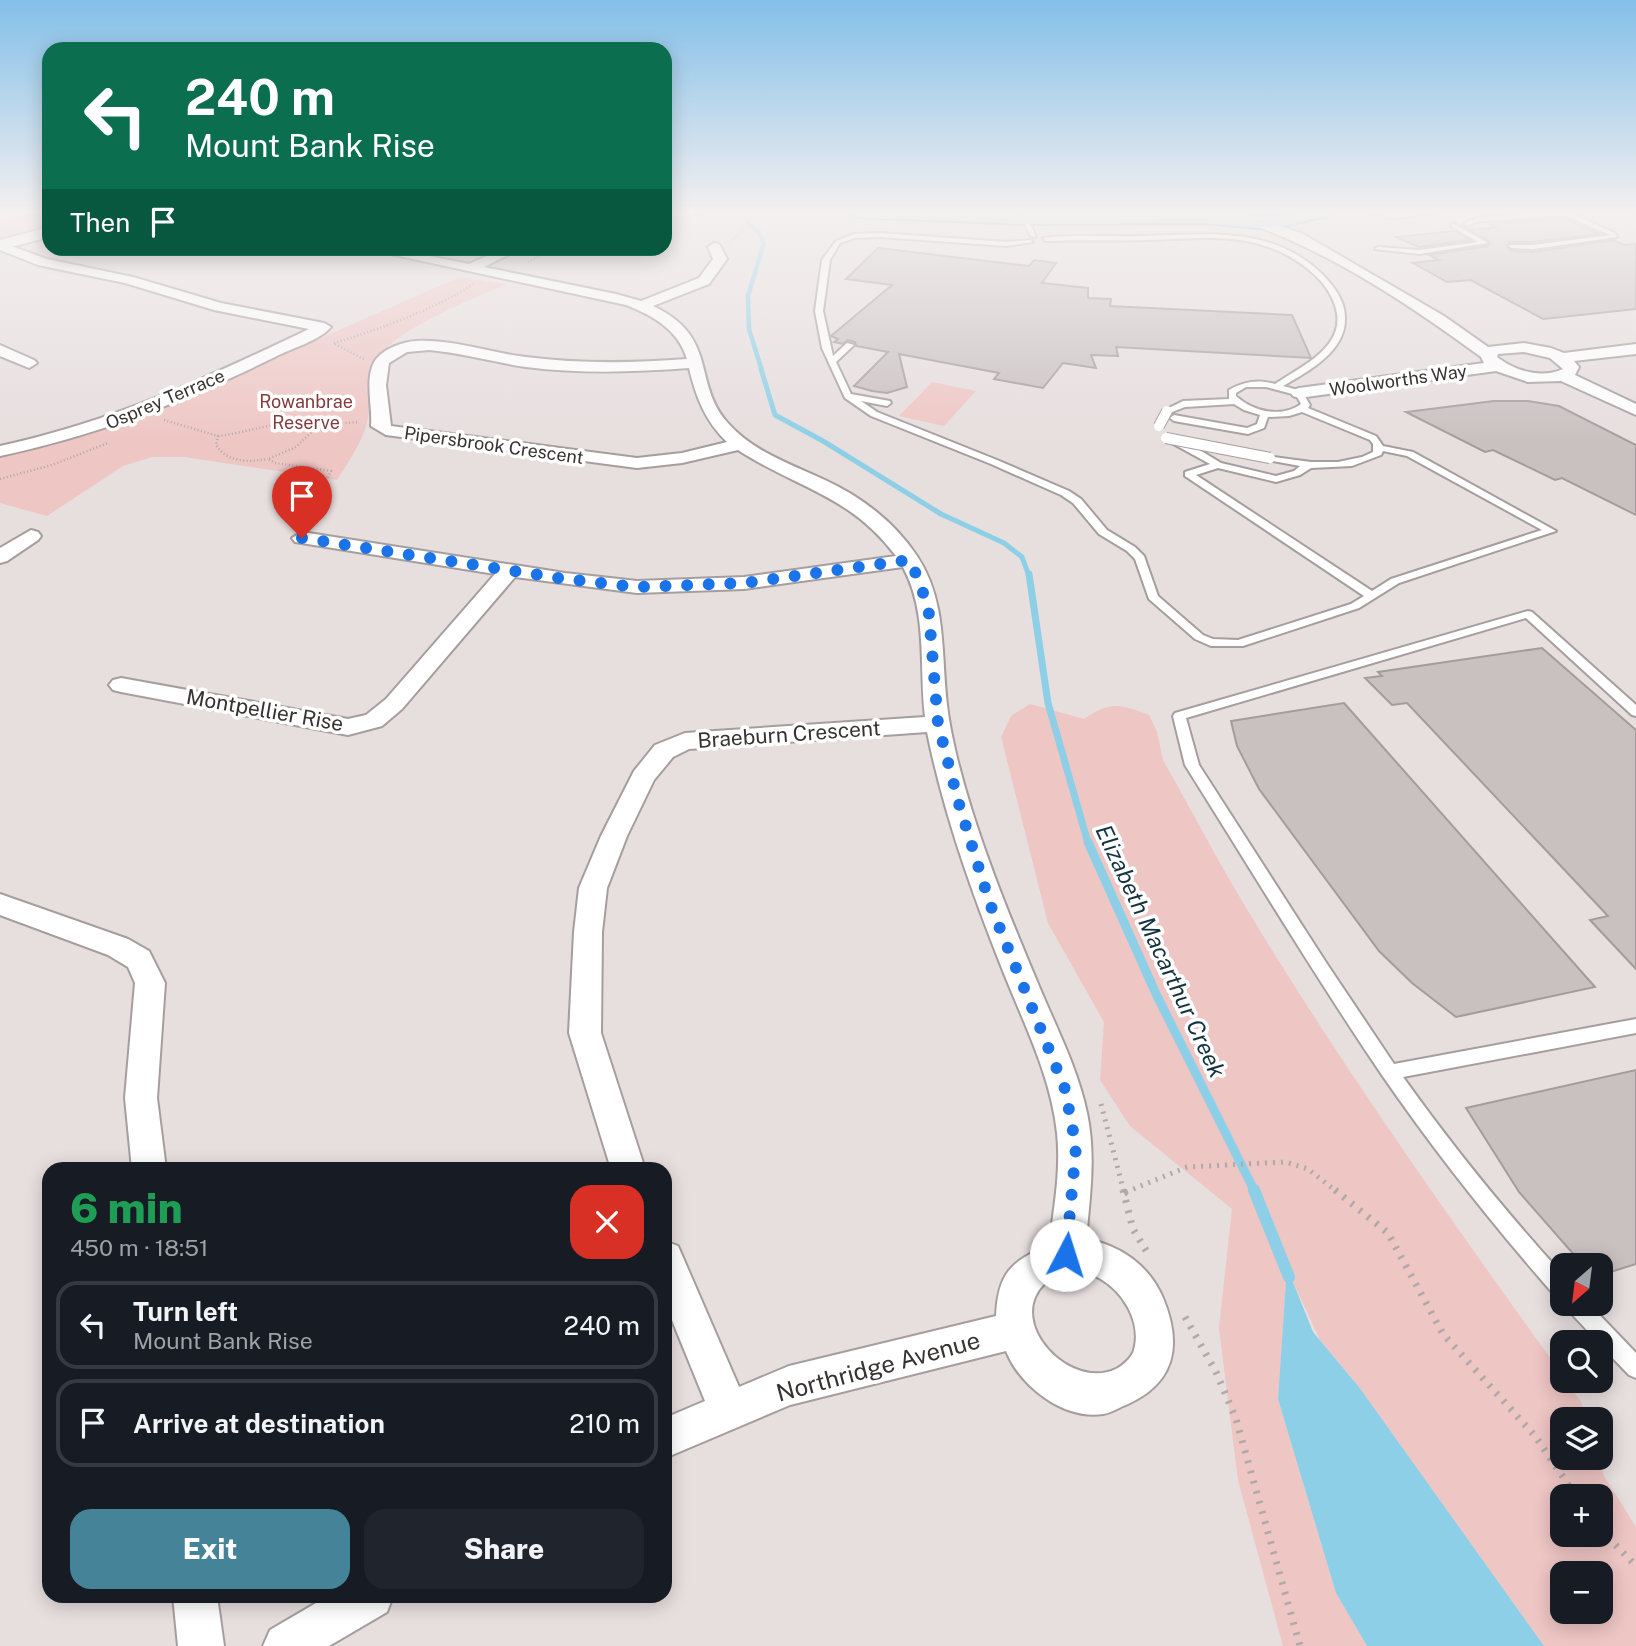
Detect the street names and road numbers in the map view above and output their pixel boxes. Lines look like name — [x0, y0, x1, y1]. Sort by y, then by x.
street label: Woolworths Way — [1328, 360, 1468, 400]
street label: Osprey Terrace — [102, 364, 228, 434]
street label: Pipersbrook Crescent — [403, 422, 585, 468]
street label: Montpellier Rise — [184, 684, 346, 736]
street label: Braeburn Crescent — [697, 715, 881, 753]
street label: Northridge Avenue — [773, 1325, 983, 1407]

